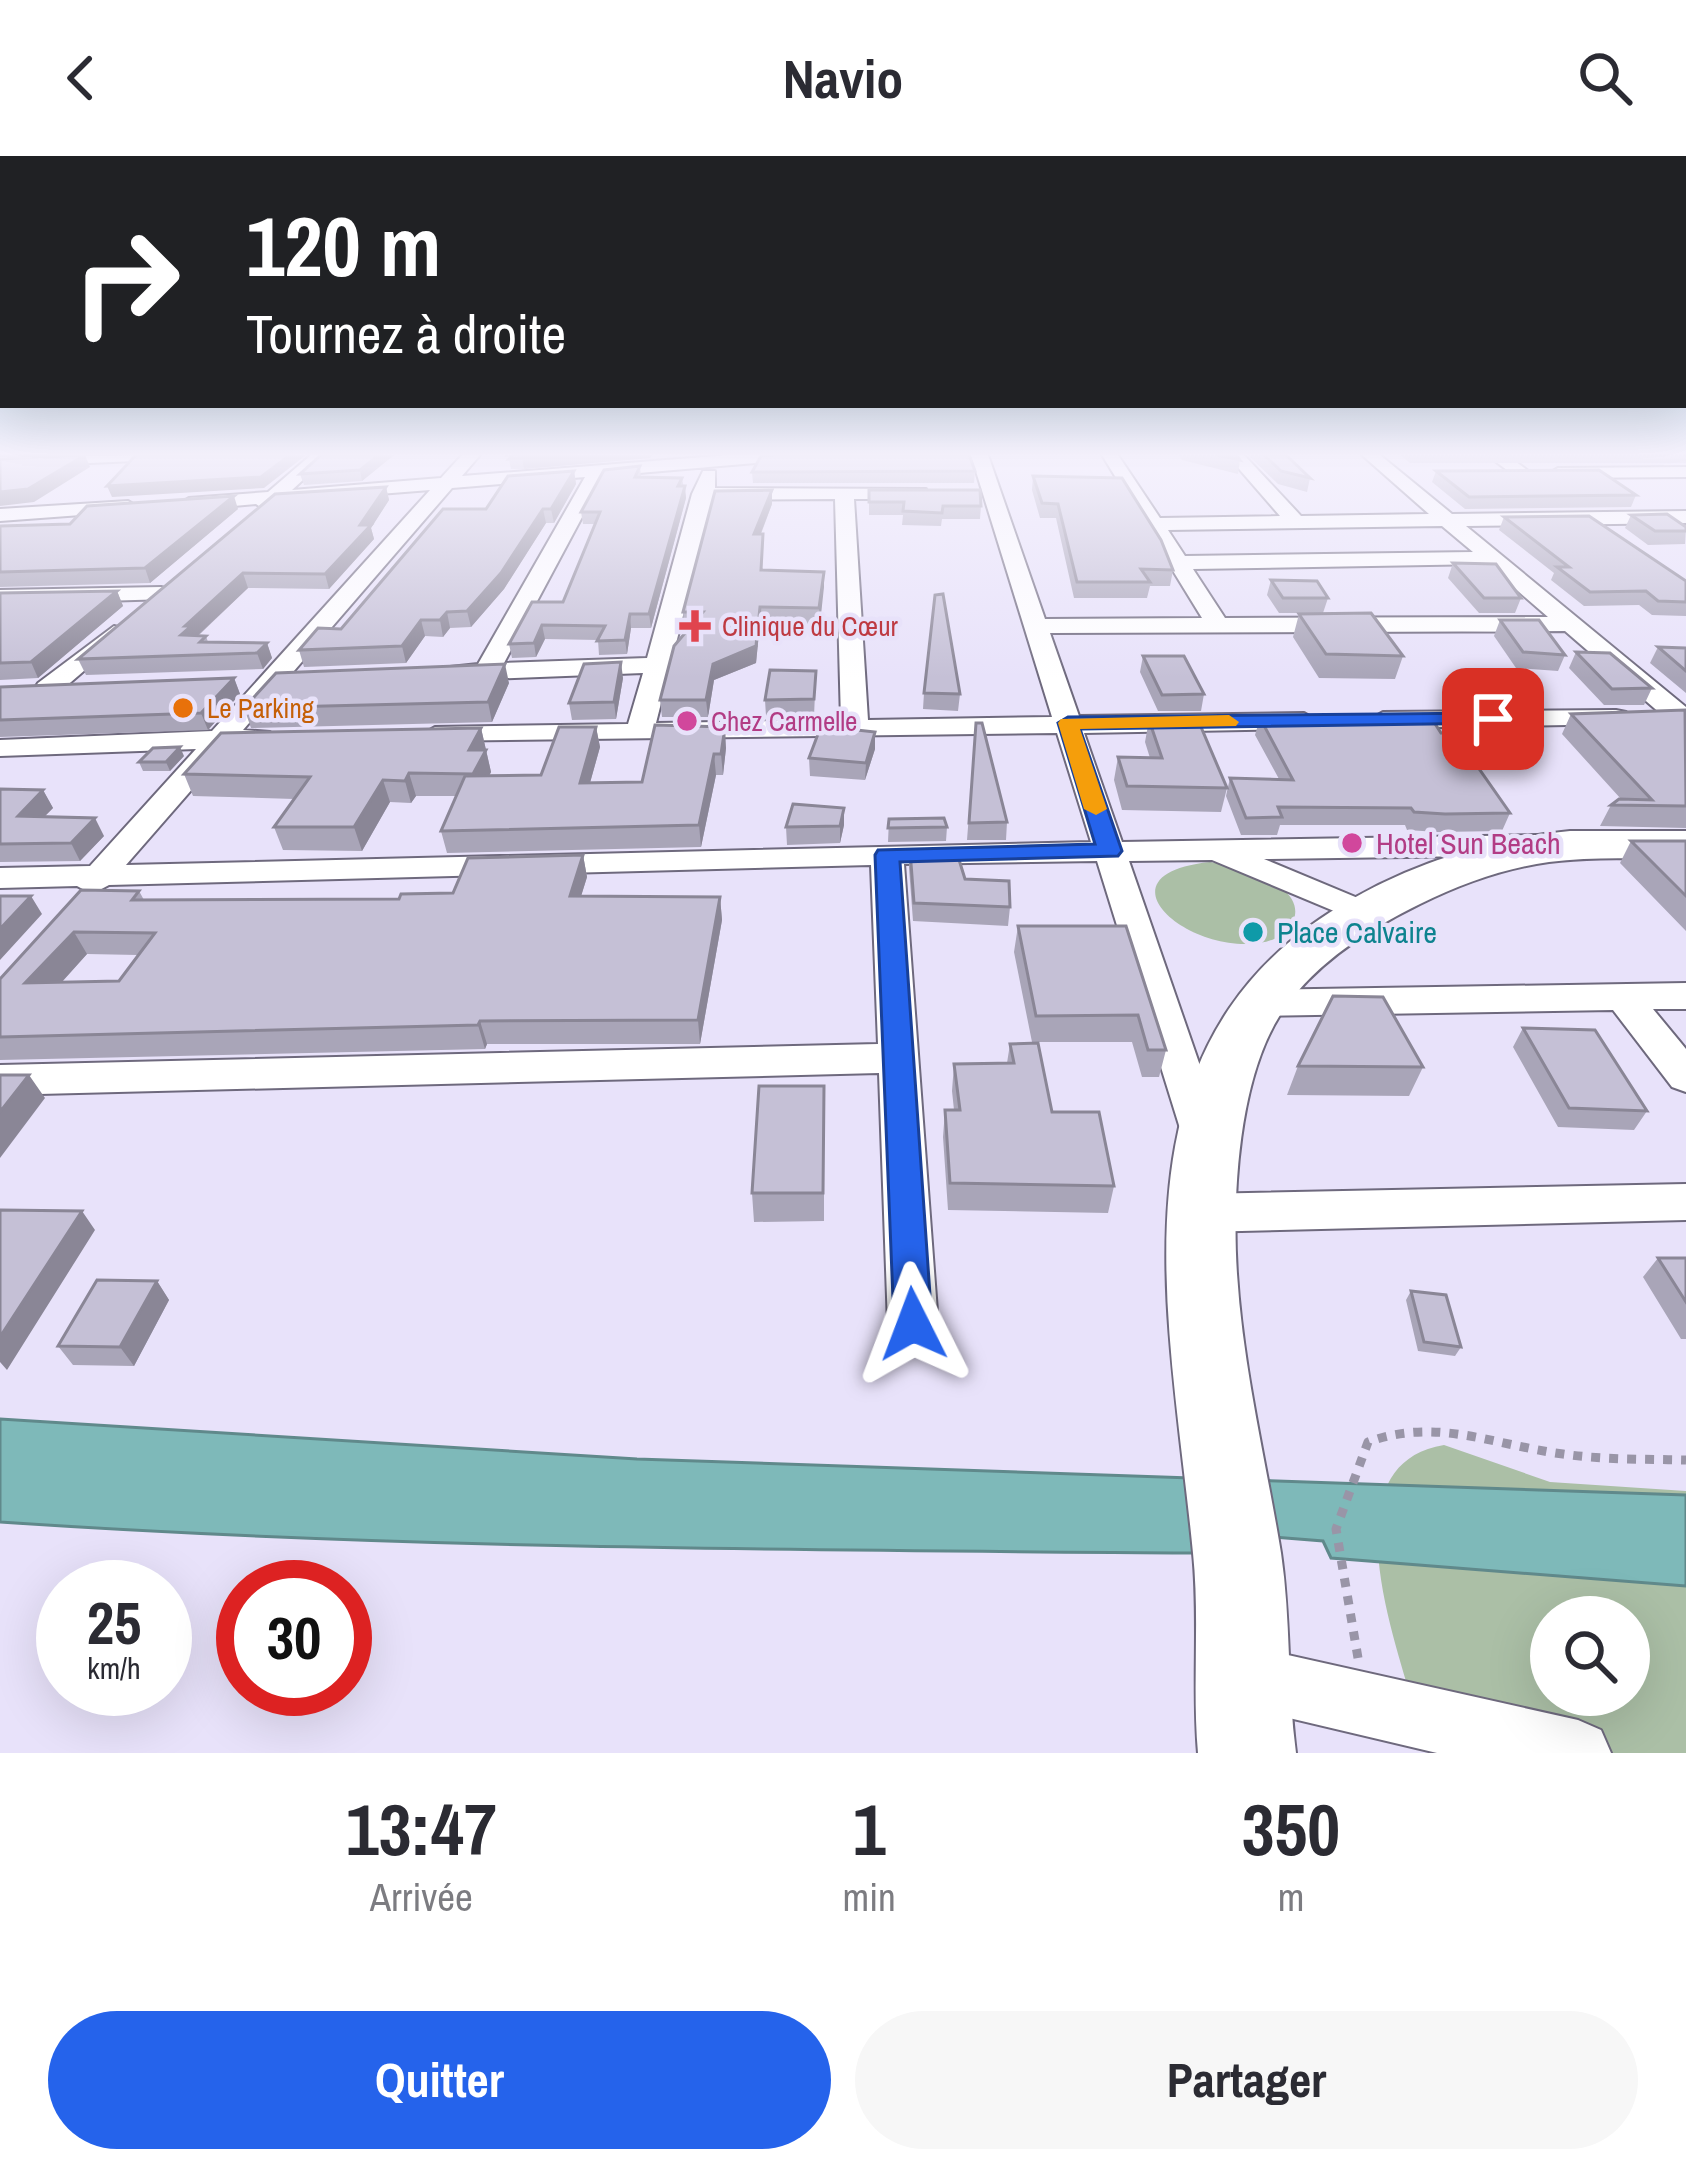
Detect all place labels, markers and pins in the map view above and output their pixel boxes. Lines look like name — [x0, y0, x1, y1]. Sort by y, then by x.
place label: Clinique du Cœur — [722, 608, 899, 644]
marker: Clinique du Cœur — [679, 610, 711, 642]
pin — [1442, 668, 1544, 770]
place label: Le Parking — [207, 690, 315, 726]
marker: Le Parking — [170, 695, 196, 721]
place label: Chez Carmelle — [711, 703, 857, 739]
marker: Chez Carmelle — [674, 708, 700, 734]
place label: Hotel Sun Beach — [1376, 823, 1561, 863]
marker: Hotel Sun Beach — [1339, 830, 1365, 856]
place label: Place Calvaire — [1277, 912, 1437, 952]
marker: Place Calvaire — [1240, 919, 1266, 945]

